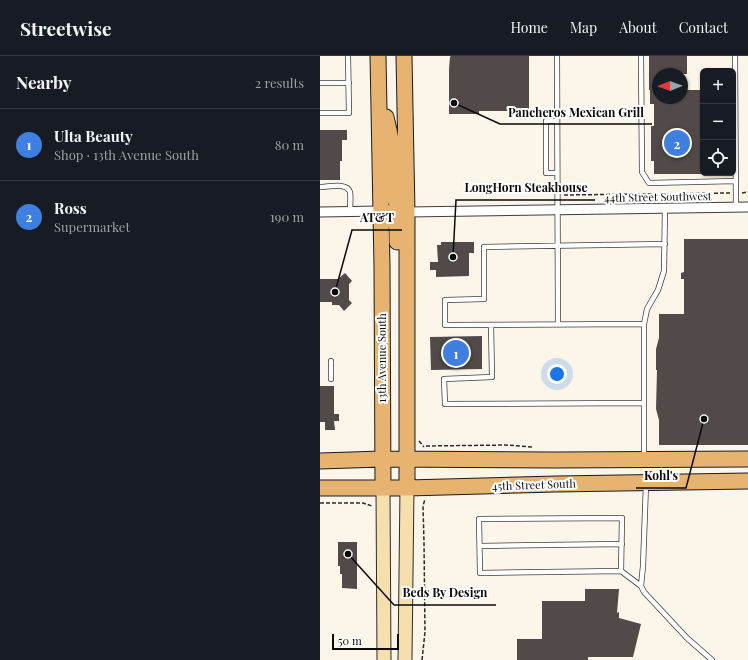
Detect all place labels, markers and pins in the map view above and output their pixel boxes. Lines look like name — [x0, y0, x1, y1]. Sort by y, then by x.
callout: Pancheros Mexican Grill — [500, 100, 652, 124]
pin: 2 — [664, 128, 690, 158]
callout: LongHorn Steakhouse — [456, 176, 595, 200]
callout: AT&T — [352, 206, 402, 230]
pin: 1 — [443, 338, 469, 368]
callout: Kohl's — [636, 464, 686, 488]
callout: Beds By Design — [394, 581, 496, 605]

